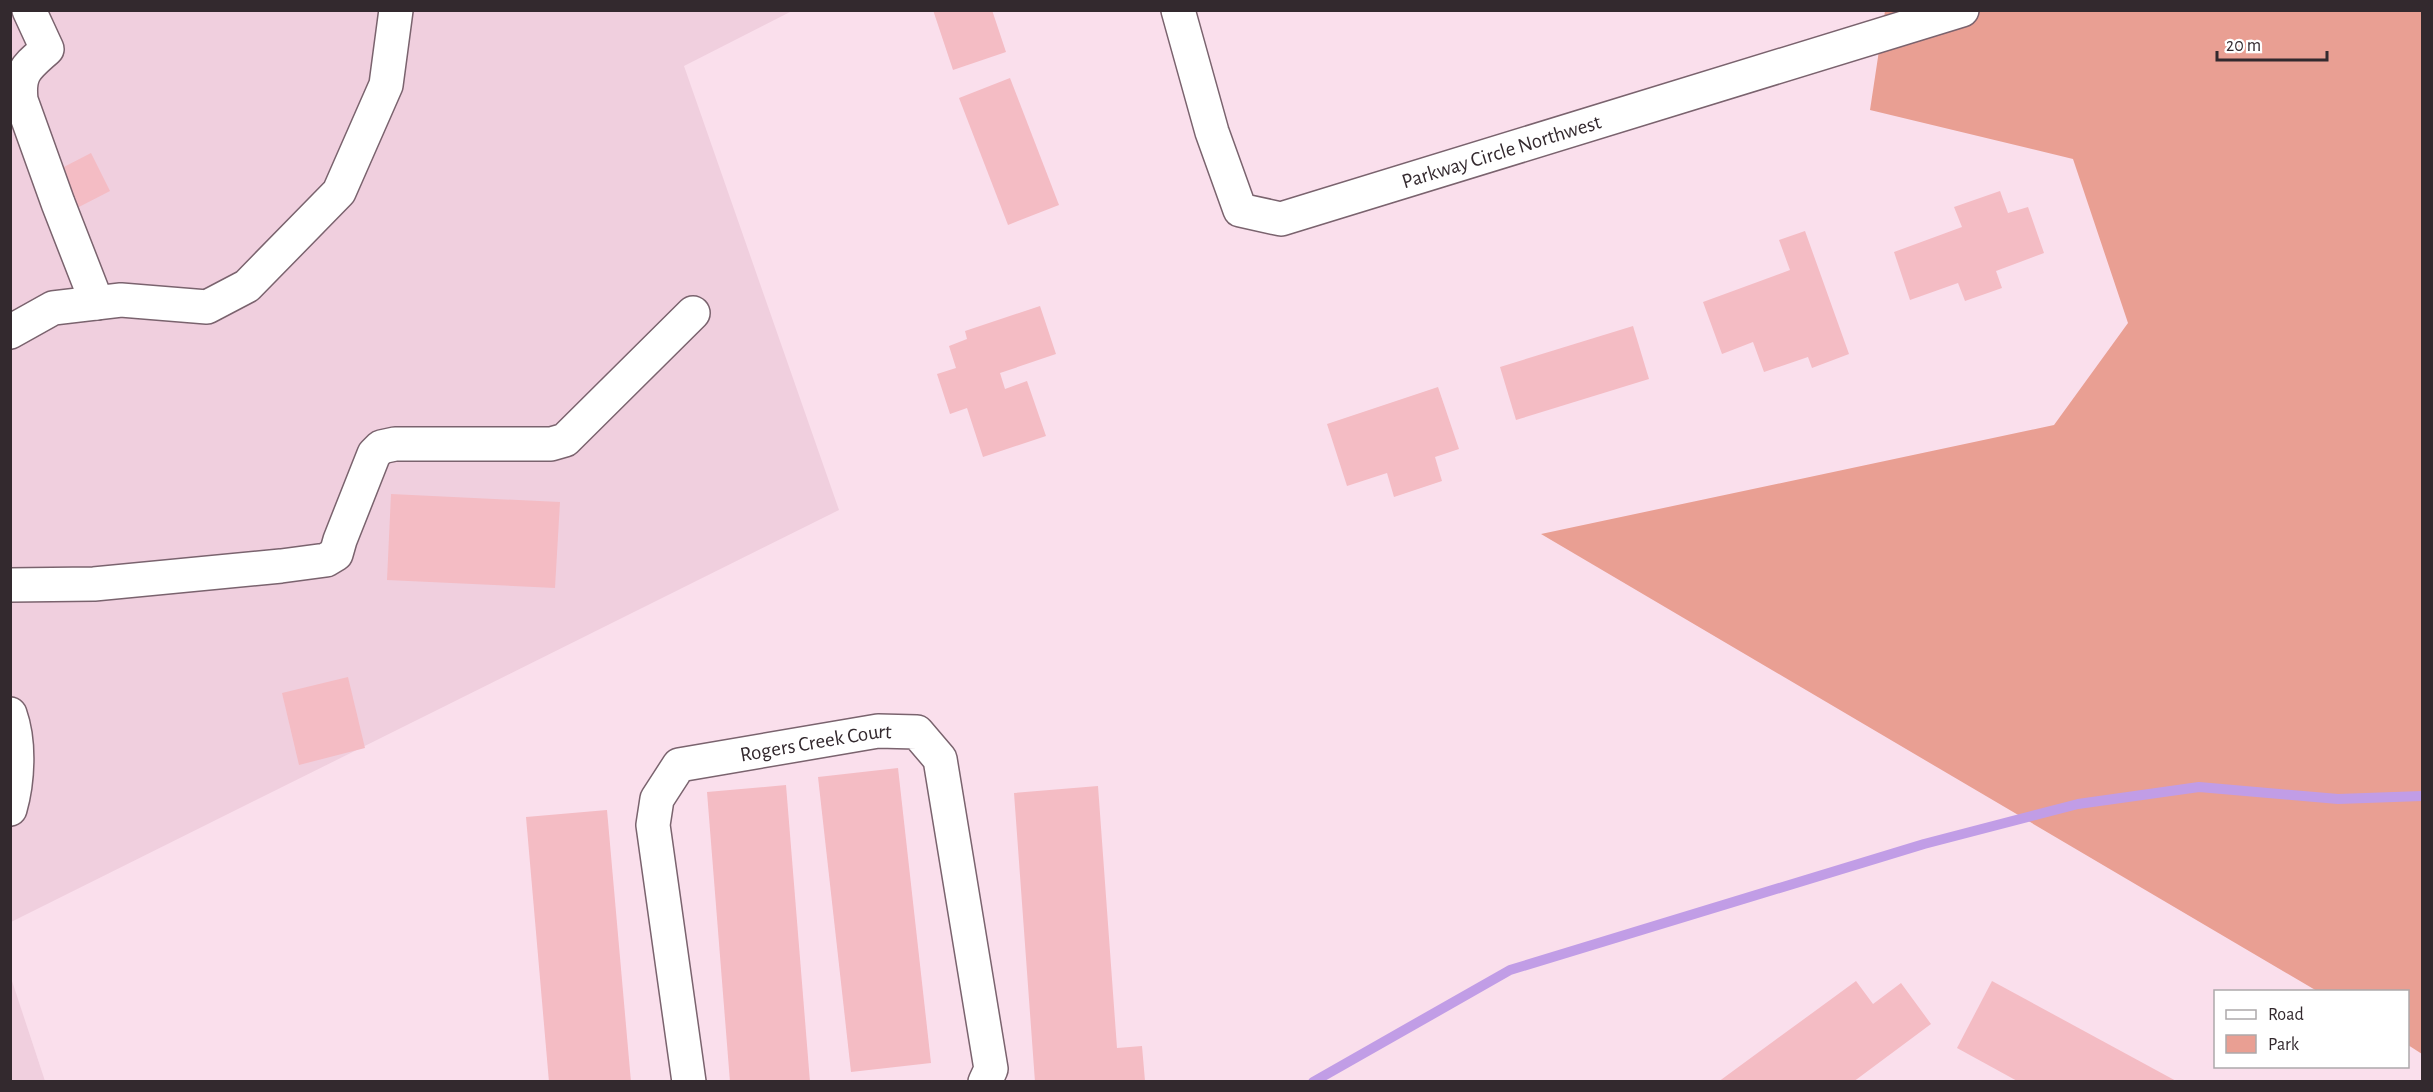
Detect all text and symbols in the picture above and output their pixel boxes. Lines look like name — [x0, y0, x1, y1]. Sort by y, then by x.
scale bar — [2217, 24, 2326, 62]
text: 20 m — [2226, 37, 2261, 55]
street label: Parkway Circle Northwest — [1399, 111, 1604, 192]
street label: Rogers Creek Court — [738, 721, 892, 765]
legend — [2214, 990, 2409, 1068]
text: Road — [2268, 1006, 2304, 1024]
text: Park — [2268, 1036, 2300, 1054]

